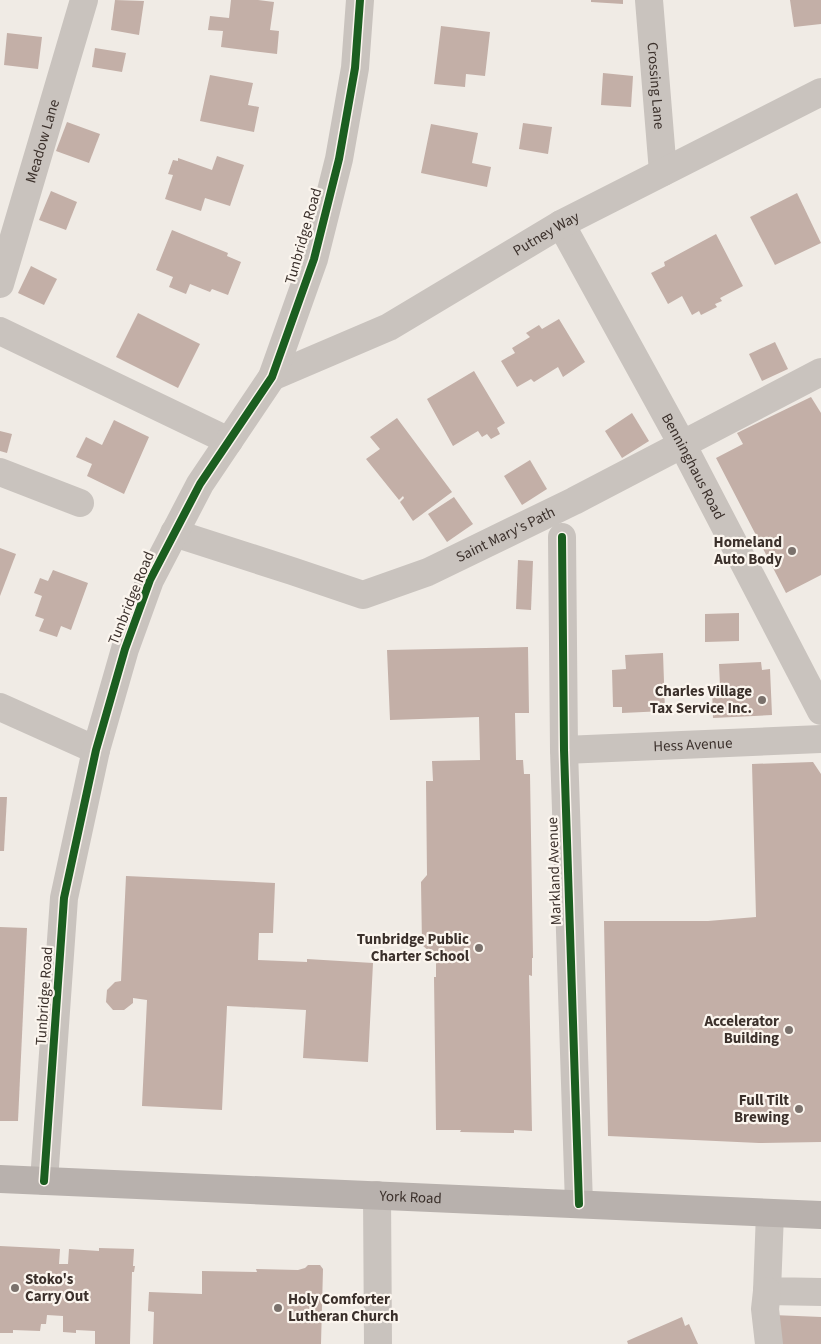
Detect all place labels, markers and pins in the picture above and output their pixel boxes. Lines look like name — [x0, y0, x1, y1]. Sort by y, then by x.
place label: Homeland Auto Body — [713, 532, 782, 570]
marker: Homeland Auto Body — [786, 545, 798, 557]
place label: Charles Village Tax Service Inc. — [650, 681, 752, 719]
marker: Charles Village Tax Service Inc. — [756, 694, 768, 706]
place label: Tunbridge Public Charter School — [357, 929, 470, 967]
marker: Tunbridge Public Charter School — [473, 942, 485, 954]
place label: Accelerator Building — [703, 1011, 779, 1049]
marker: Accelerator Building — [783, 1024, 795, 1036]
place label: Full Tilt Brewing — [734, 1090, 789, 1128]
marker: Full Tilt Brewing — [793, 1103, 805, 1115]
place label: Stoko's Carry Out — [25, 1269, 89, 1307]
marker: Stoko's Carry Out — [9, 1282, 21, 1294]
place label: Holy Comforter Lutheran Church — [288, 1289, 398, 1327]
marker: Holy Comforter Lutheran Church — [272, 1302, 284, 1314]

